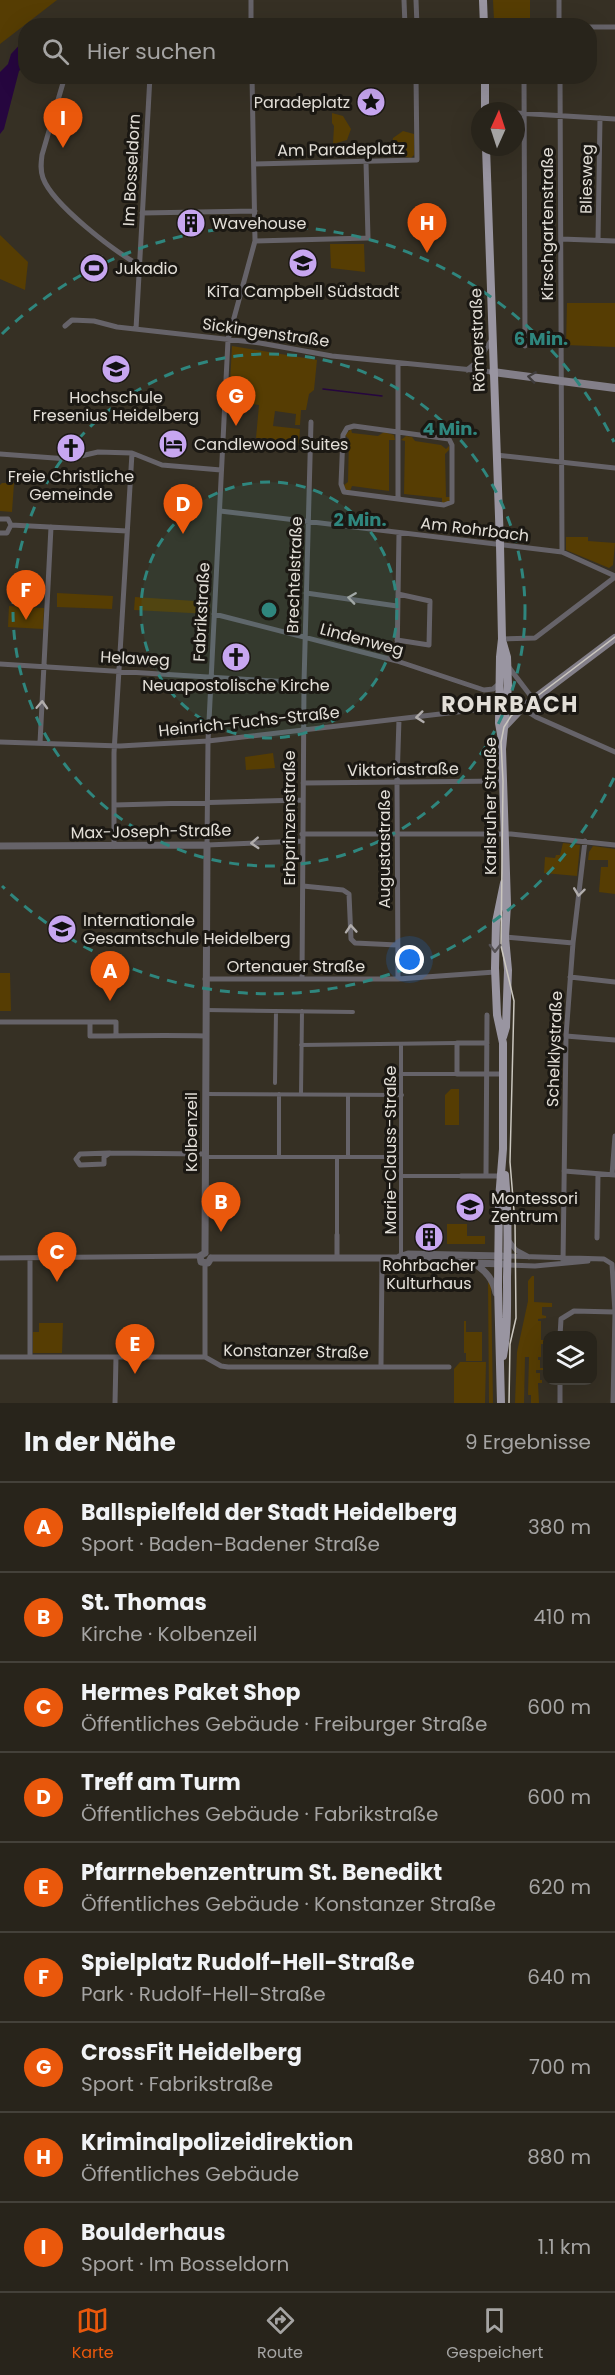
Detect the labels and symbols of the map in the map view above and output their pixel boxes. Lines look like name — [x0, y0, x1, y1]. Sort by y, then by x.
place icon: Paradeplatz — [355, 86, 387, 118]
place label: Paradeplatz — [254, 91, 350, 114]
pin: I — [44, 98, 82, 148]
north arrow — [471, 102, 525, 156]
street label: Im Bosseldorn — [117, 113, 146, 227]
street label: Am Paradeplatz — [277, 137, 405, 162]
street label: Bliesweg — [574, 144, 599, 214]
street label: Kirschgartenstraße — [536, 147, 559, 301]
pin: H — [408, 204, 446, 253]
building icon: Wavehouse — [175, 207, 207, 239]
place label: Wavehouse — [212, 212, 306, 235]
school or university icon: KiTa Campbell Südstadt — [287, 247, 319, 279]
sports icon: Jukadio — [78, 252, 110, 284]
place label: Jukadio — [115, 257, 178, 280]
place label: KiTa Campbell Südstadt — [207, 280, 400, 303]
street label: Römerstraße — [464, 287, 491, 392]
street label: Sickingenstraße — [201, 312, 331, 353]
text: 6 Min. — [514, 326, 568, 351]
school or university icon: Hochschule Fresenius Heidelberg — [100, 353, 132, 385]
one-way arrow — [527, 372, 536, 384]
pin: G — [216, 376, 256, 426]
place label: Hochschule Fresenius Heidelberg — [33, 386, 199, 427]
text: 4 Min. — [422, 416, 478, 441]
hotel icon: Candlewood Suites — [157, 428, 189, 460]
church icon: Freie Christliche Gemeinde — [55, 432, 87, 464]
place label: Candlewood Suites — [194, 433, 348, 456]
place label: Freie Christliche Gemeinde — [8, 465, 134, 506]
pin: D — [164, 484, 202, 534]
text: 2 Min. — [333, 507, 387, 532]
street label: Am Rohrbach — [419, 511, 531, 548]
street label: Brechtelstraße — [281, 516, 308, 634]
street label: Fabrikstraße — [187, 562, 216, 662]
pin: F — [6, 570, 46, 620]
one-way arrow — [347, 593, 357, 605]
centre of rings — [259, 600, 279, 620]
street label: Lindenweg — [317, 617, 406, 662]
church icon: Neuapostolische Kirche — [220, 641, 252, 673]
street label: Helaweg — [100, 645, 170, 672]
place label: Neuapostolische Kirche — [142, 674, 330, 697]
district label: ROHRBACH — [441, 689, 579, 720]
one-way arrow — [35, 700, 48, 709]
street label: Heinrich-Fuchs-Straße — [157, 701, 341, 742]
one-way arrow — [416, 710, 425, 723]
street label: Karlsruher Straße — [479, 737, 502, 875]
street label: Erbprinzenstraße — [278, 750, 301, 886]
street label: Viktoriastraße — [347, 757, 459, 782]
street label: Augustastraße — [373, 790, 396, 908]
street label: Max-Joseph-Straße — [70, 819, 232, 844]
one-way arrow — [250, 837, 259, 849]
one-way arrow — [573, 888, 585, 897]
place label: Internationale Gesamtschule Heidelberg — [83, 909, 291, 950]
school or university icon: Internationale Gesamtschule Heidelberg — [46, 913, 78, 945]
one-way arrow — [345, 924, 358, 933]
one-way arrow — [489, 944, 502, 953]
your location — [395, 945, 424, 974]
pin: A — [90, 952, 130, 1001]
street label: Ortenauer Straße — [227, 955, 365, 978]
street label: Schelklystraße — [541, 990, 568, 1107]
street label: Marie-Clauss-Straße — [379, 1065, 402, 1234]
street label: Kolbenzeil — [180, 1092, 203, 1172]
pin: B — [202, 1182, 240, 1232]
place label: Montessori Zentrum — [491, 1187, 578, 1228]
school or university icon: Montessori Zentrum — [454, 1191, 486, 1223]
building icon: Rohrbacher Kulturhaus — [413, 1221, 445, 1253]
pin: C — [38, 1232, 76, 1282]
place label: Rohrbacher Kulturhaus — [382, 1254, 476, 1295]
pin: E — [116, 1324, 154, 1374]
street label: Konstanzer Straße — [223, 1339, 369, 1364]

